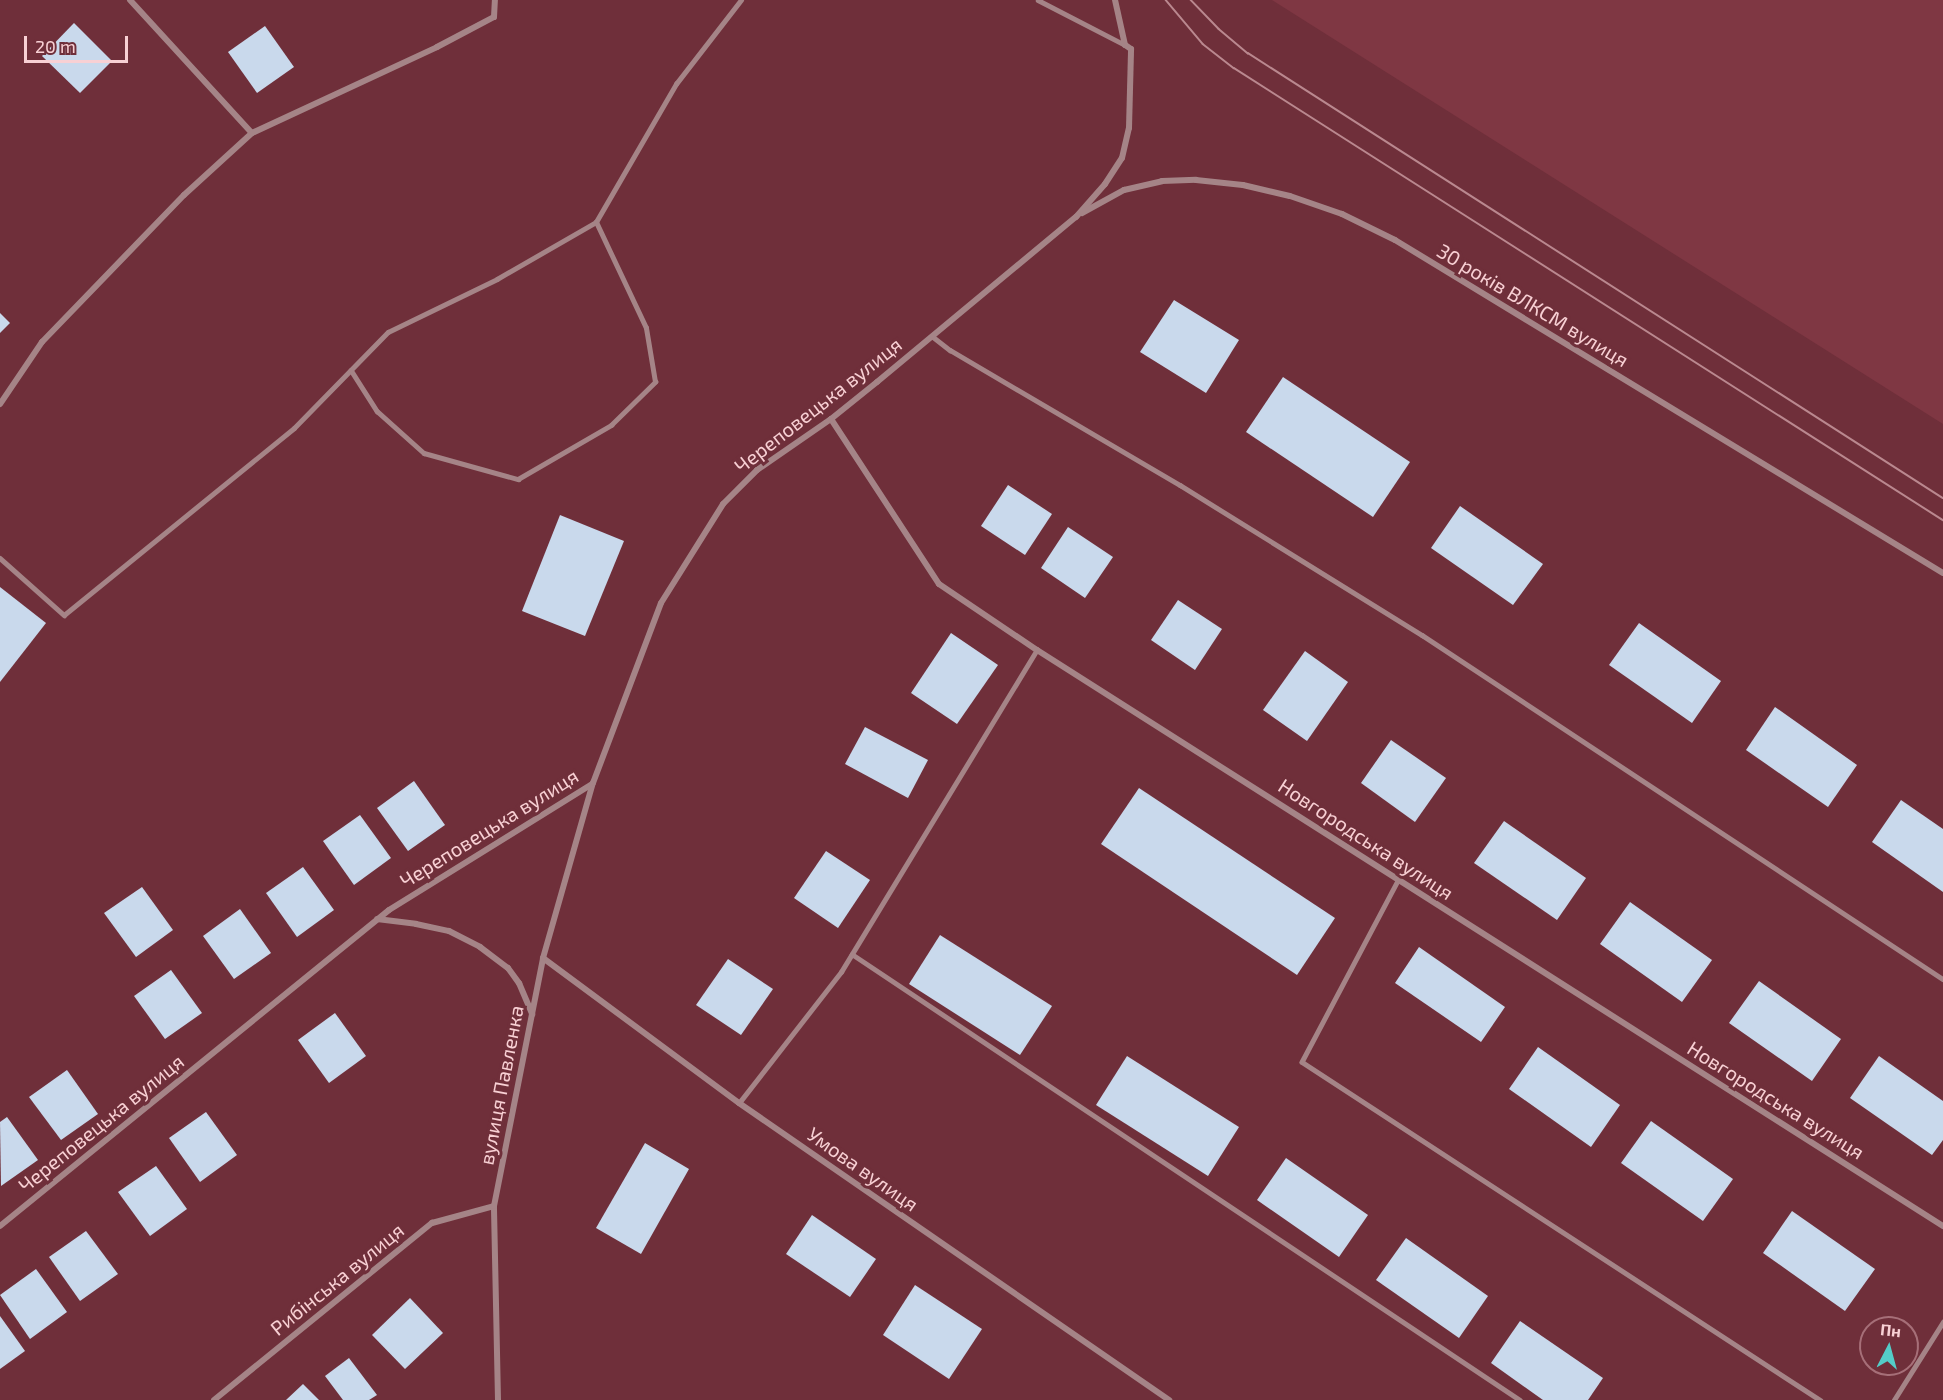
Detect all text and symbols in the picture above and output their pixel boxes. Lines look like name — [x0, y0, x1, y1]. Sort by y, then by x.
scale bar — [27, 24, 130, 62]
text: 20 m — [35, 35, 76, 57]
street label: 30 років ВЛКСМ вулиця — [1433, 238, 1633, 372]
street label: Череповецька вулиця — [730, 332, 906, 478]
street label: Череповецька вулиця — [395, 763, 583, 893]
street label: Новгородська вулиця — [1274, 773, 1458, 905]
street label: вулиця Павленка — [474, 1003, 528, 1167]
street label: Новгородська вулиця — [1683, 1036, 1869, 1164]
street label: Череповецька вулиця — [14, 1049, 188, 1197]
street label: Умова вулиця — [803, 1122, 923, 1216]
street label: Рибінська вулиця — [265, 1218, 409, 1340]
north arrow — [1859, 1316, 1919, 1376]
text: Пн — [1879, 1319, 1902, 1340]

